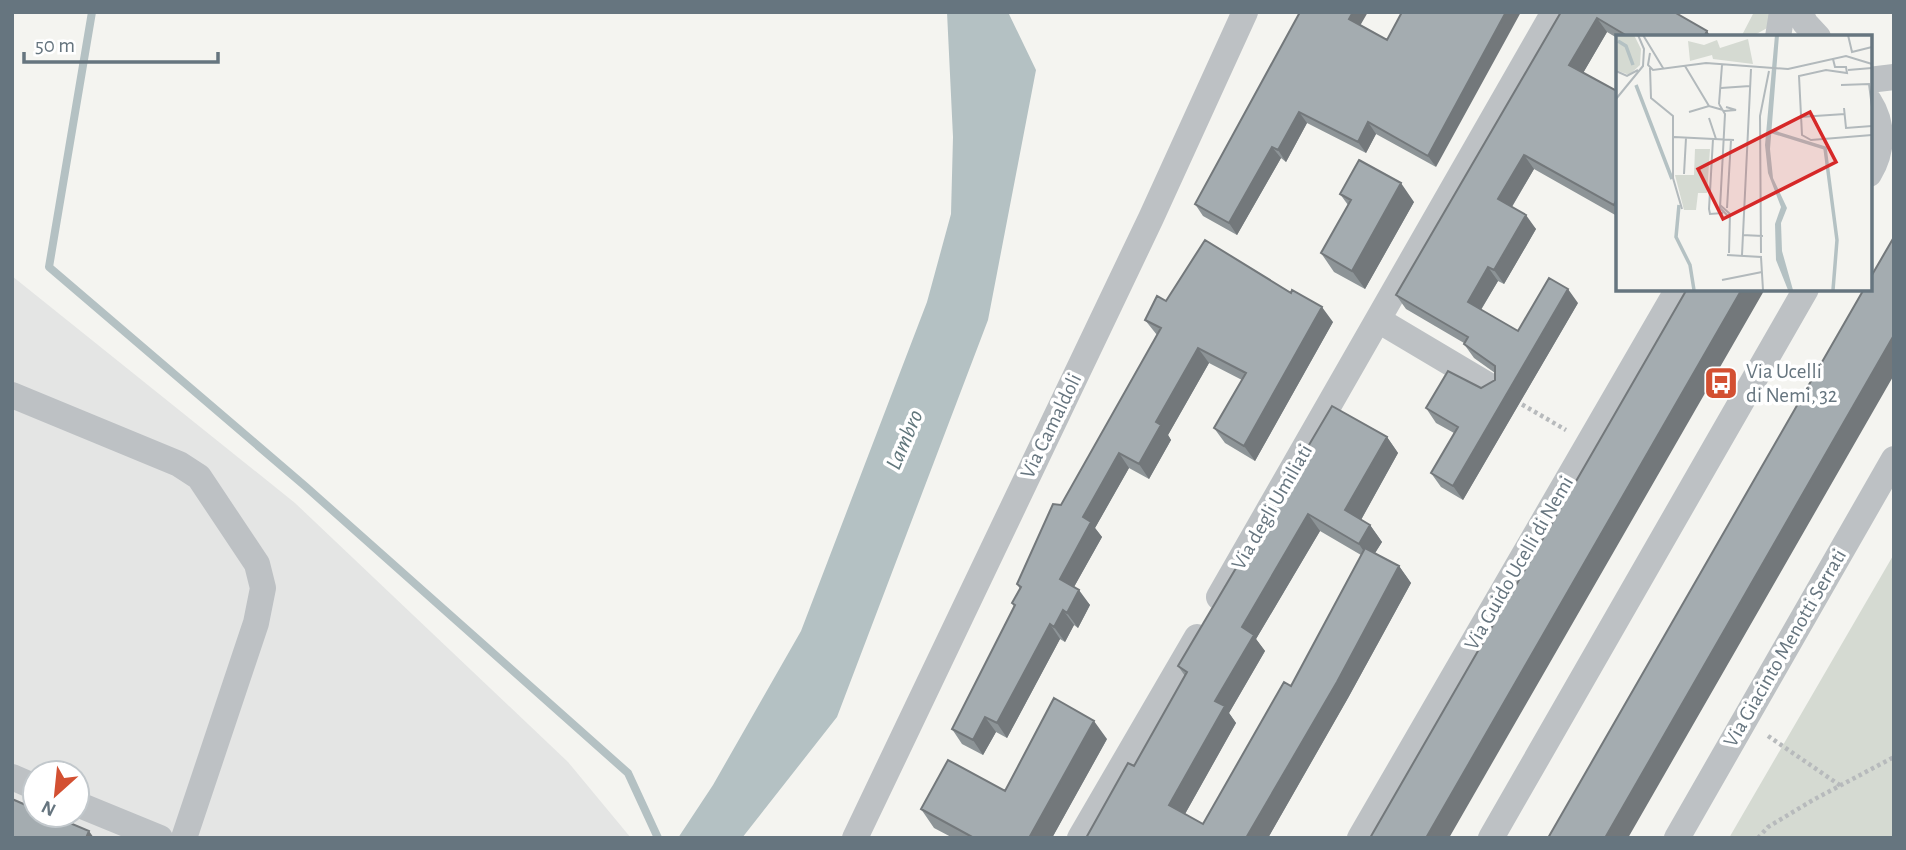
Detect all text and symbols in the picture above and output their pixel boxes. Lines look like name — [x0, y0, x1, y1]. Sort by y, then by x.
scale bar — [24, 21, 219, 65]
text: 50 m — [35, 35, 75, 56]
inset map — [1616, 35, 1871, 290]
place label: Via Ucelli di Nemi, 32 — [1746, 361, 1837, 406]
bus stop icon: Via Ucelli di Nemi, 32 — [1702, 364, 1740, 402]
street label: Via Camaldoli — [1017, 370, 1085, 482]
water label: Lambro — [882, 407, 928, 473]
street label: Via degli Umiliati — [1228, 441, 1316, 573]
street label: Via Guido Ucelli di Nemi — [1461, 473, 1577, 653]
street label: Via Giacinto Menotti Serrati — [1720, 546, 1850, 750]
north arrow — [21, 759, 91, 829]
text: N — [39, 796, 59, 819]

